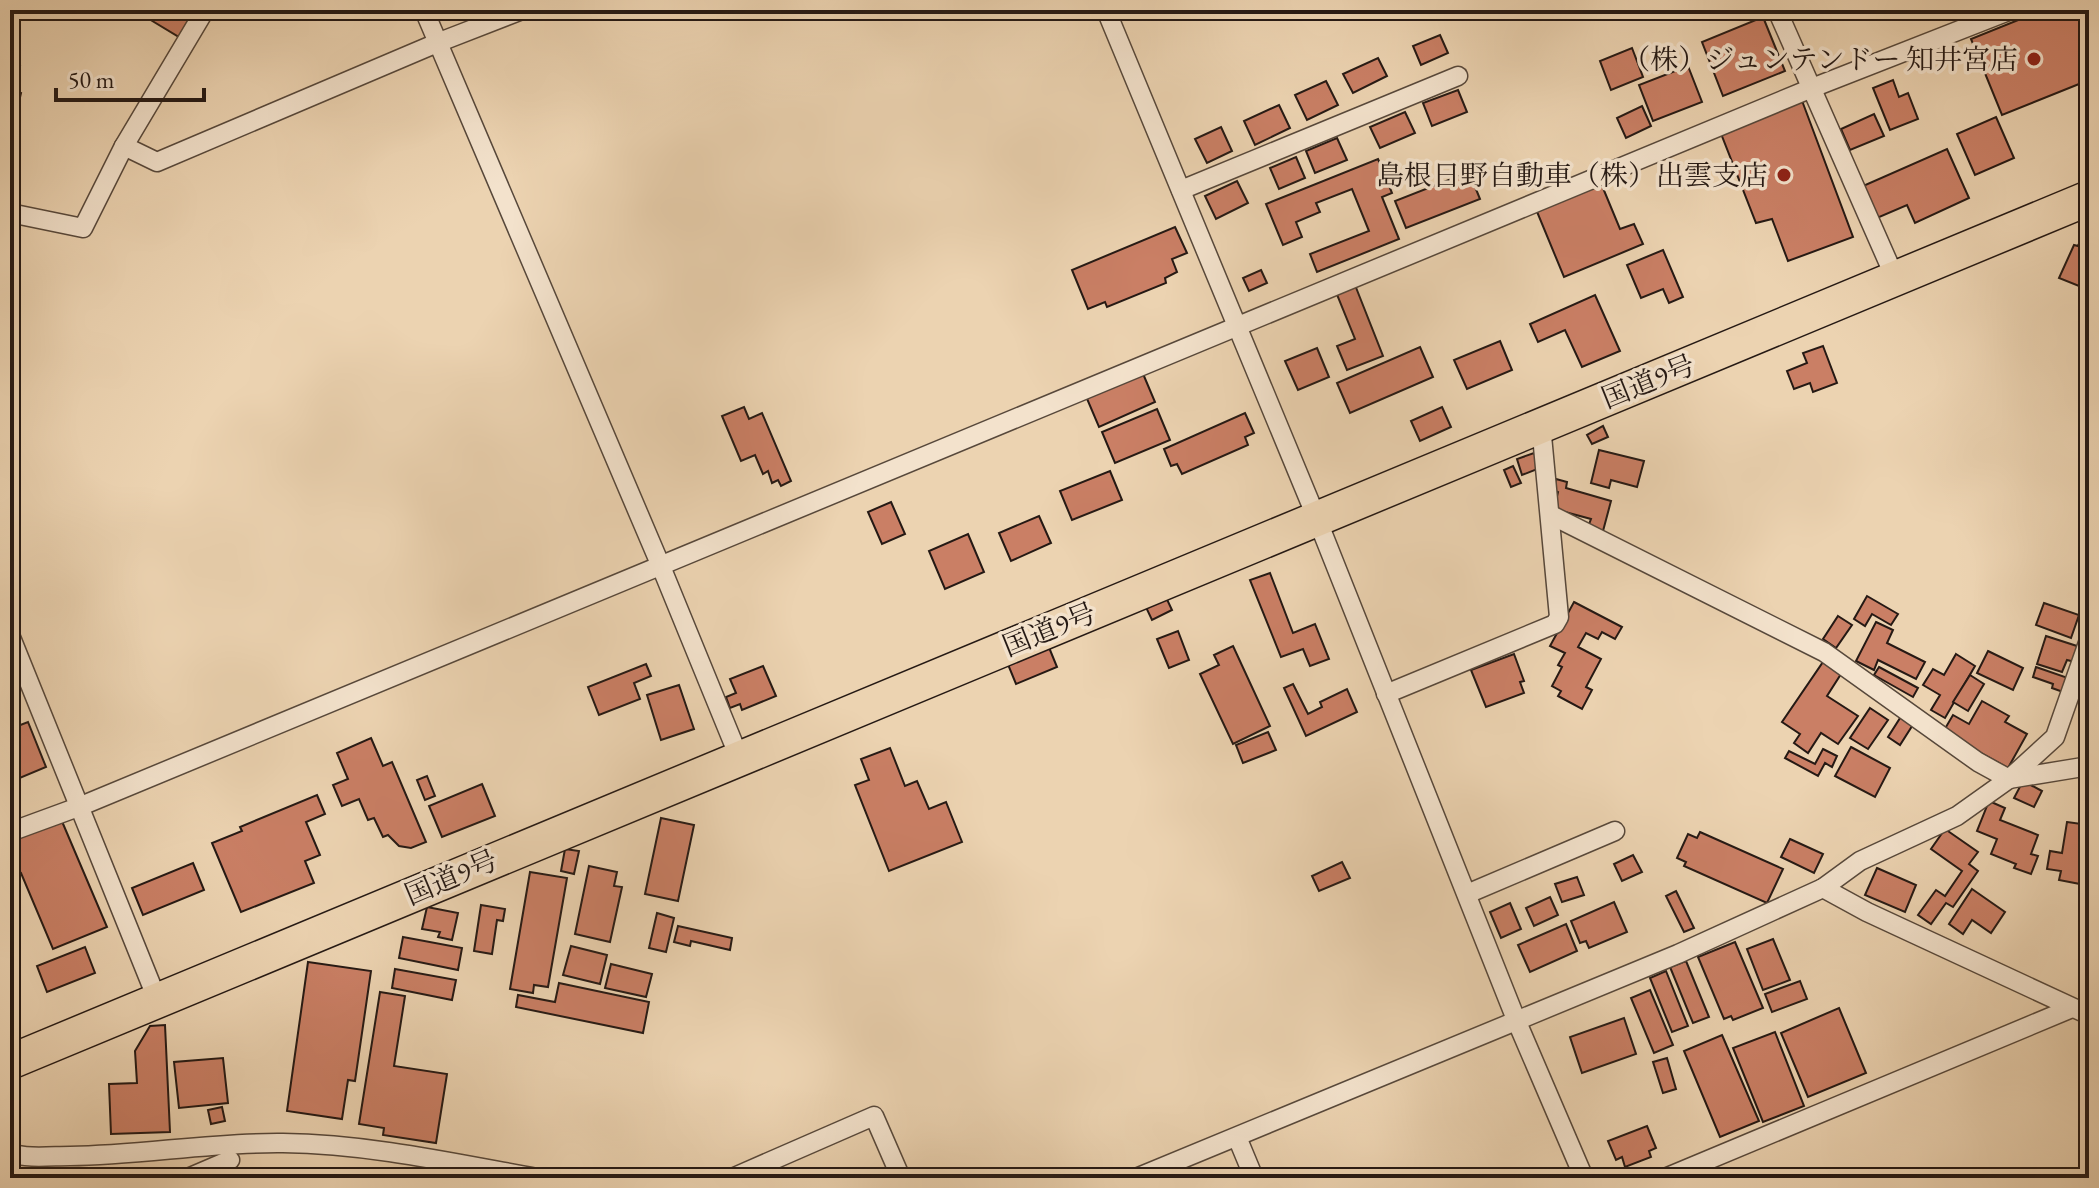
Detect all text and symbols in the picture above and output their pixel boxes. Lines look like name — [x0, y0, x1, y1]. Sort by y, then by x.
place label: （株）ジュンテンドー 知井宮店 — [1622, 41, 2018, 77]
marker: （株）ジュンテンドー 知井宮店 — [2025, 50, 2043, 68]
scale bar — [56, 52, 204, 102]
text: 50 m — [68, 64, 115, 95]
place label: 島根日野自動車（株）出雲支店 — [1376, 157, 1768, 193]
marker: 島根日野自動車（株）出雲支店 — [1775, 166, 1793, 184]
street label: 国道9号 — [1596, 346, 1700, 416]
street label: 国道9号 — [997, 594, 1101, 664]
street label: 国道9号 — [399, 841, 503, 913]

